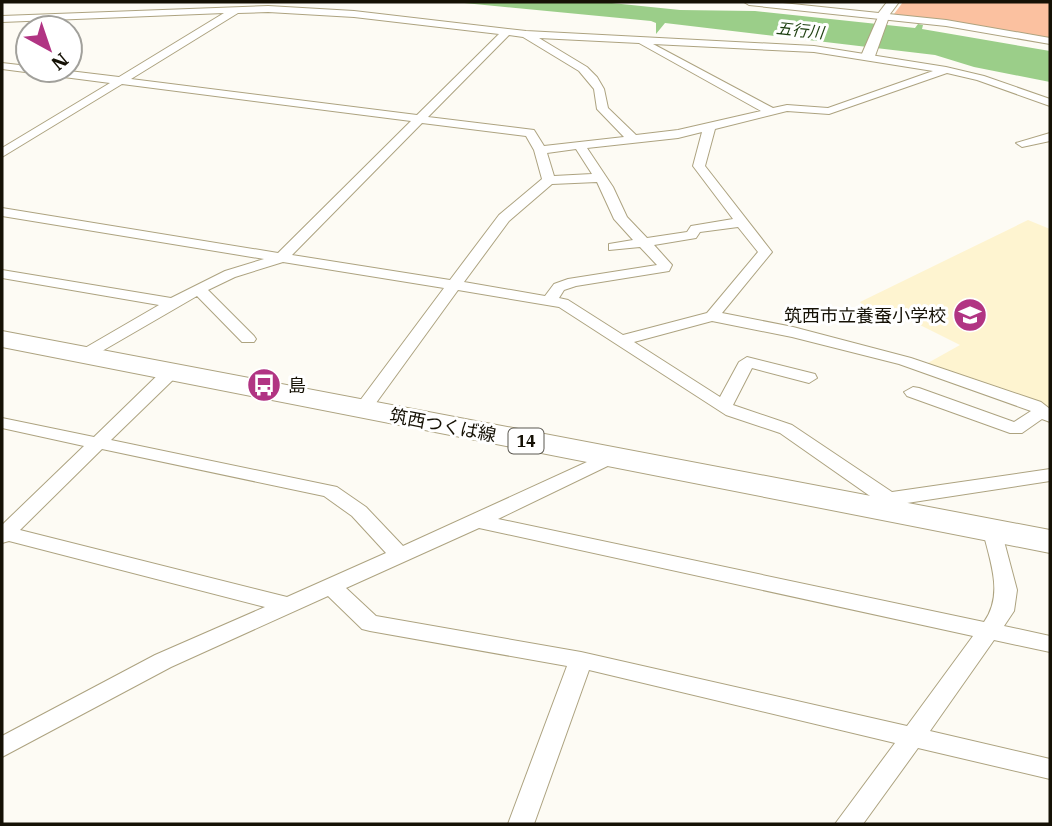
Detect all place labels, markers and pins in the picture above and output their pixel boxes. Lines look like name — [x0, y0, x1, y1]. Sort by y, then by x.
school or university icon: 筑西市立養蚕小学校 — [951, 296, 989, 334]
place label: 筑西市立養蚕小学校 — [784, 304, 946, 327]
bus stop icon: 島 — [245, 366, 283, 404]
place label: 島 — [288, 374, 306, 397]

